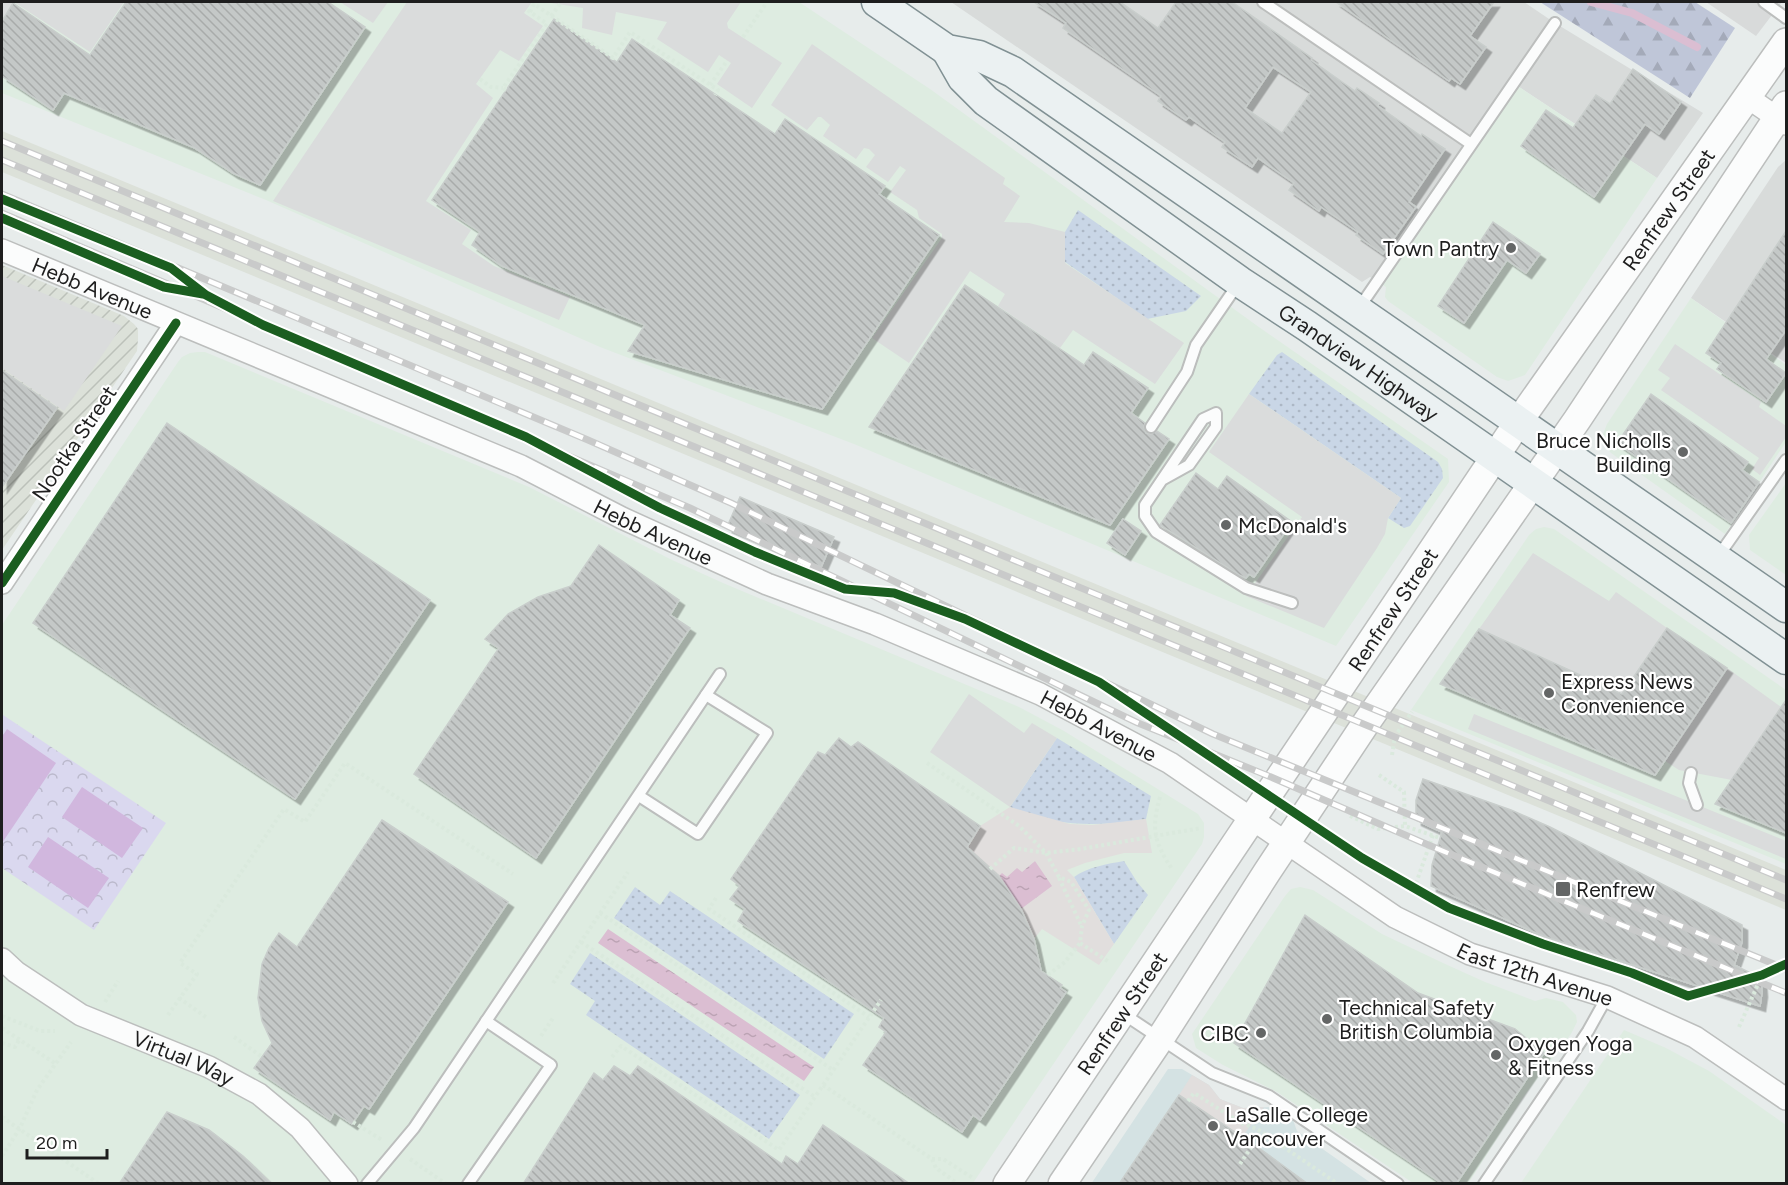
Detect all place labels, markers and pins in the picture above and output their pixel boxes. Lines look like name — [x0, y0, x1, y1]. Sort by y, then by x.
place label: Town Pantry — [1383, 236, 1499, 261]
marker: Town Pantry — [1504, 241, 1518, 255]
place label: Bruce Nicholls Building — [1536, 428, 1671, 477]
marker: Bruce Nicholls Building — [1676, 445, 1690, 459]
place label: McDonald's — [1238, 513, 1347, 538]
marker: McDonald's — [1219, 518, 1233, 532]
place label: Express News Convenience — [1561, 669, 1693, 718]
marker: Express News Convenience — [1542, 686, 1556, 700]
place label: Renfrew — [1576, 877, 1655, 902]
marker: Renfrew — [1554, 880, 1572, 898]
place label: Technical Safety British Columbia — [1339, 995, 1494, 1044]
marker: Technical Safety British Columbia — [1320, 1012, 1334, 1026]
place label: CIBC — [1200, 1021, 1249, 1046]
marker: CIBC — [1254, 1026, 1268, 1040]
place label: Oxygen Yoga & Fitness — [1508, 1031, 1632, 1080]
marker: Oxygen Yoga & Fitness — [1489, 1048, 1503, 1062]
place label: LaSalle College Vancouver — [1225, 1102, 1368, 1151]
marker: LaSalle College Vancouver — [1206, 1119, 1220, 1133]

